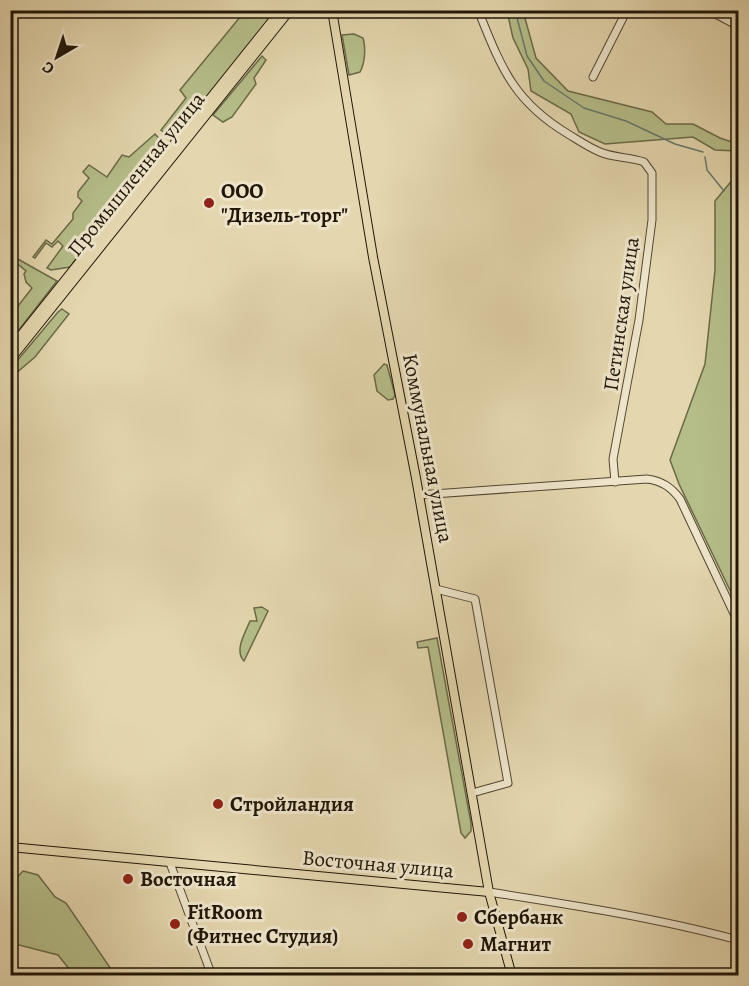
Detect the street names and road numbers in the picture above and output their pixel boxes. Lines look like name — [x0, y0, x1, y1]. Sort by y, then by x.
street label: Промышленная улица — [61, 86, 211, 262]
street label: Петинская улица — [596, 235, 646, 393]
street label: Коммунальная улица — [396, 351, 460, 545]
street label: Восточная улица — [301, 843, 455, 885]

